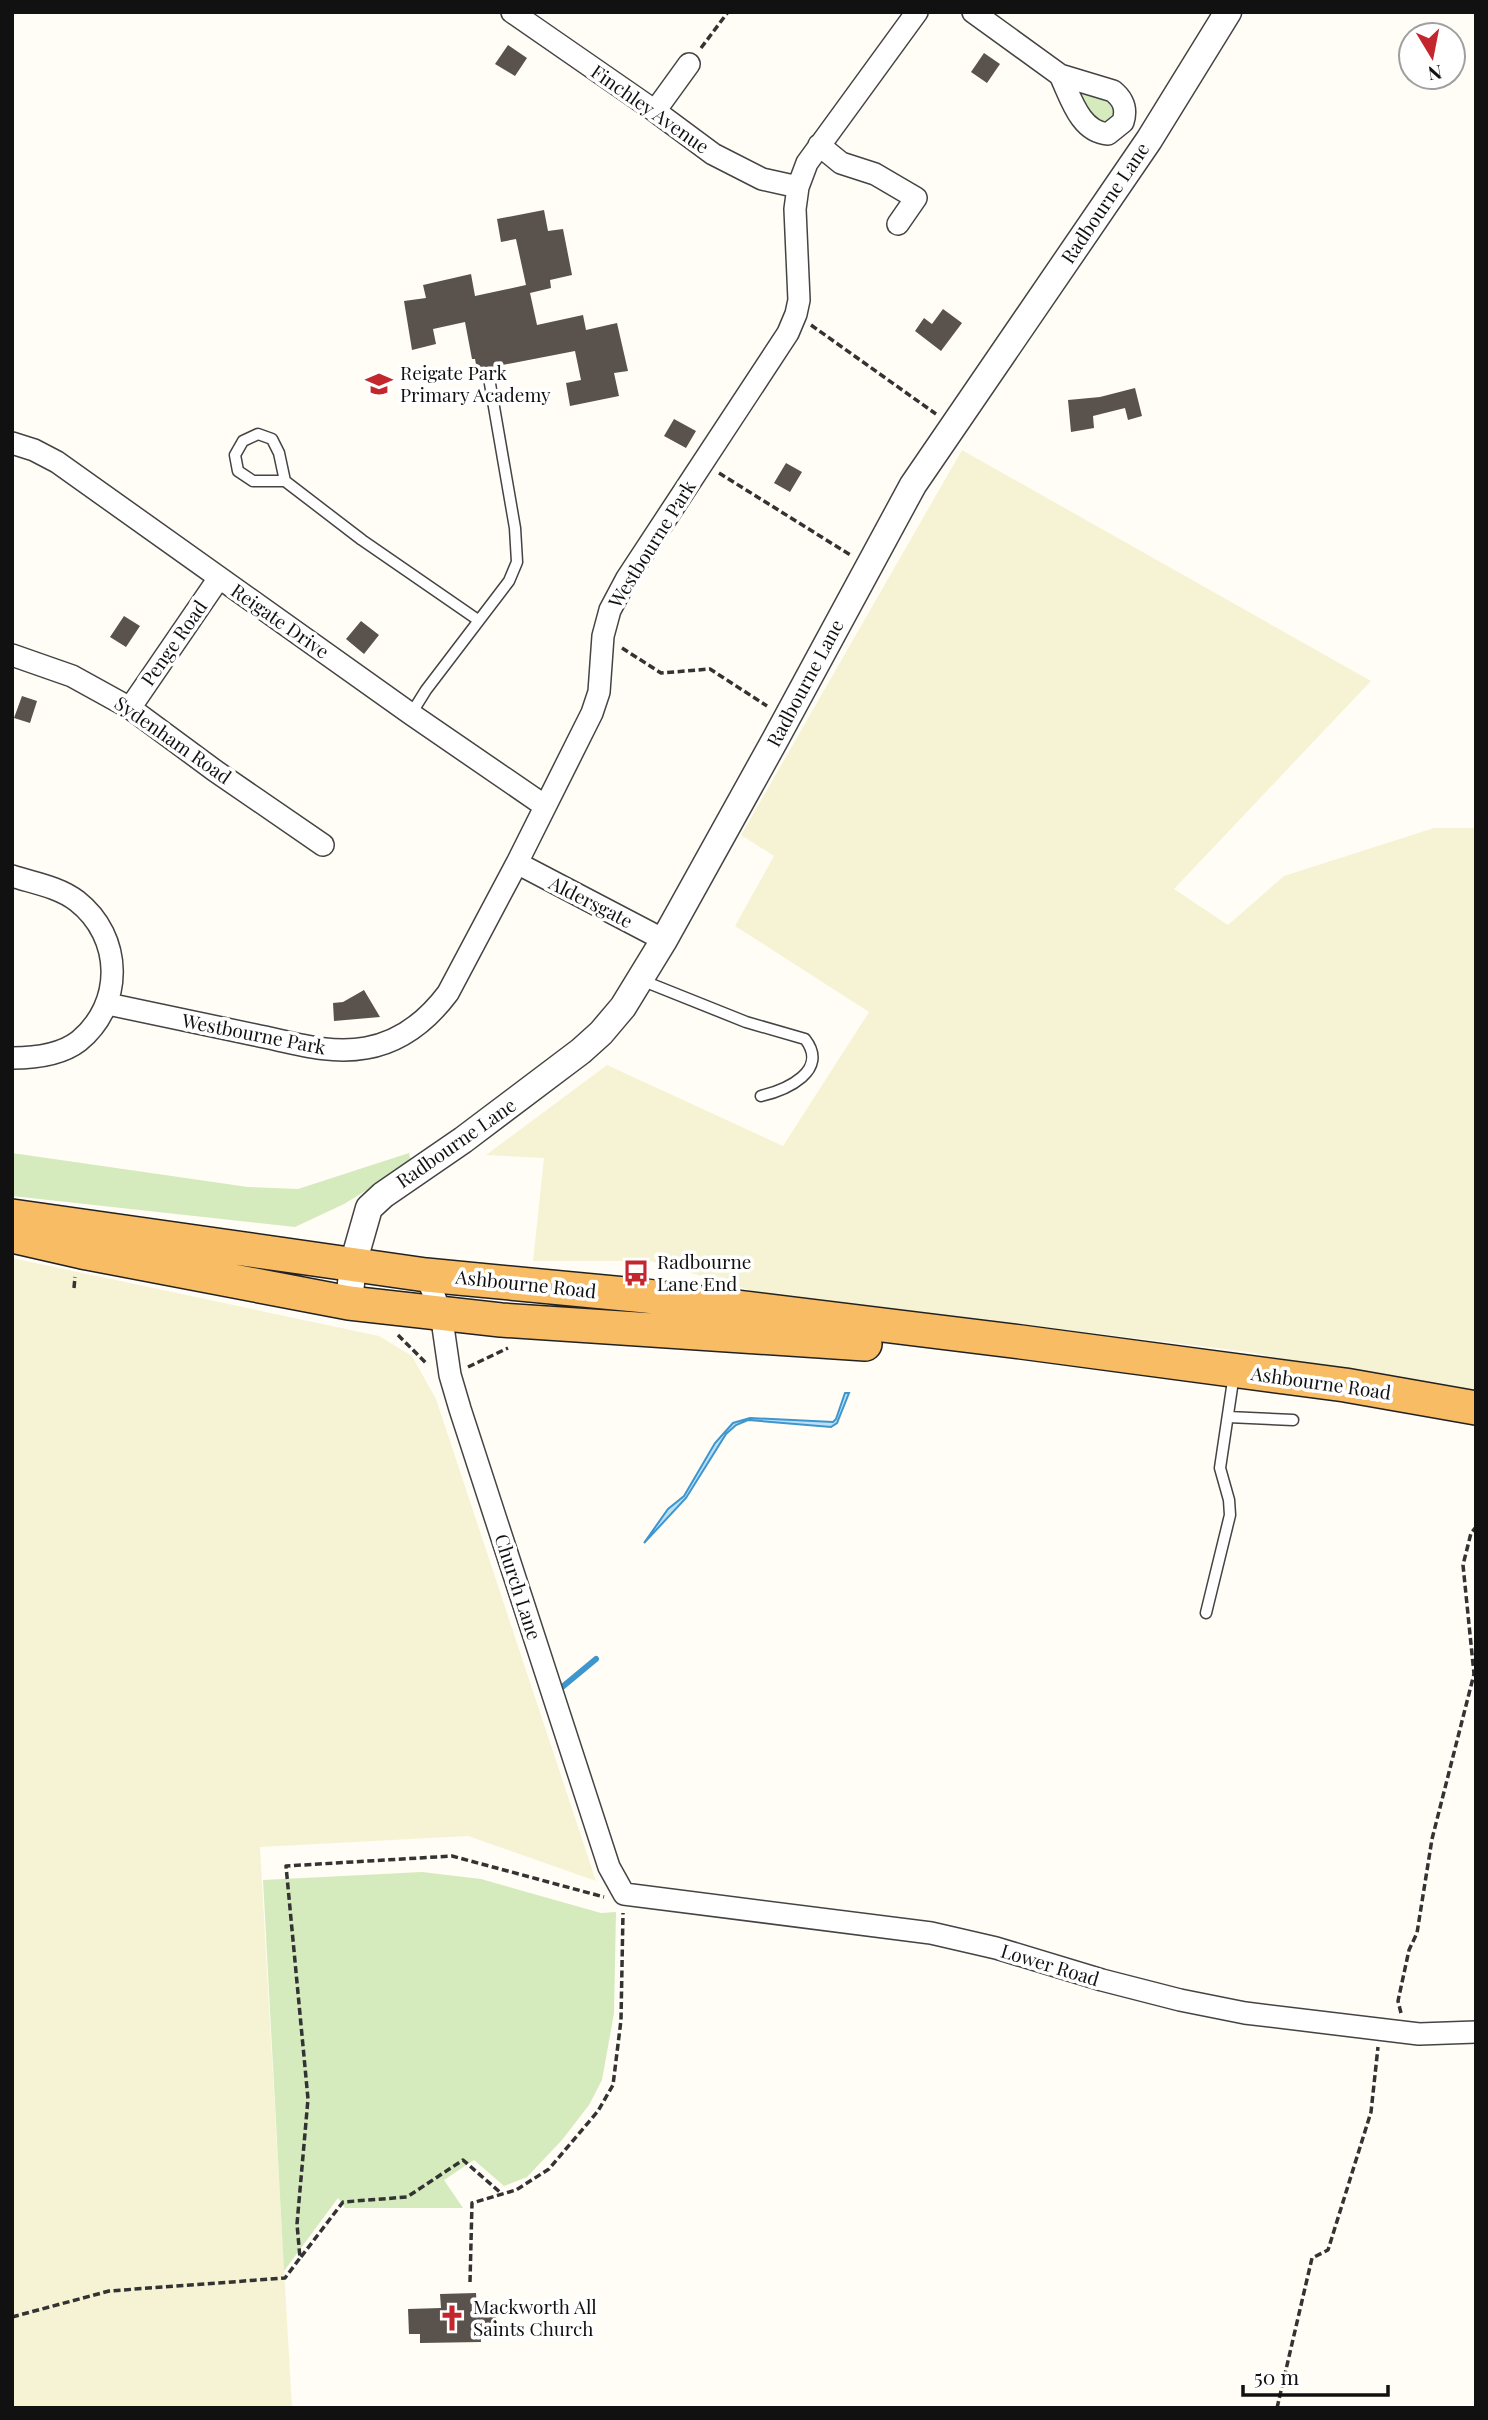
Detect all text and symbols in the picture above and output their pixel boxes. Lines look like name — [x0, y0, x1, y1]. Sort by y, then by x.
north arrow — [1397, 21, 1467, 91]
street label: Finchley Avenue — [586, 58, 715, 159]
text: N — [1426, 60, 1444, 88]
street label: Radbourne Lane — [1054, 137, 1154, 268]
place label: Reigate Park Primary Academy — [400, 359, 551, 407]
school or university icon: Reigate Park Primary Academy — [364, 369, 394, 399]
street label: Westbourne Park — [601, 474, 701, 613]
street label: Reigate Drive — [226, 577, 335, 664]
street label: Penge Road — [134, 594, 212, 690]
street label: Radbourne Lane — [760, 614, 849, 751]
street label: Sydenham Road — [110, 689, 237, 789]
street label: Aldersgate — [544, 869, 638, 933]
street label: Westbourne Park — [179, 1006, 329, 1060]
street label: Radbourne Lane — [390, 1091, 521, 1193]
place label: Radbourne Lane End — [657, 1248, 751, 1296]
bus stop icon: Radbourne Lane End — [621, 1258, 651, 1288]
street label: Ashbourne Road — [454, 1263, 598, 1303]
street label: Ashbourne Road — [1248, 1359, 1393, 1405]
street label: Church Lane — [490, 1530, 548, 1643]
street label: Lower Road — [998, 1937, 1103, 1991]
place label: Mackworth All Saints Church — [473, 2293, 597, 2341]
church icon: Mackworth All Saints Church — [437, 2303, 467, 2333]
scale bar — [1243, 2354, 1388, 2398]
text: 50 m — [1254, 2362, 1300, 2390]

